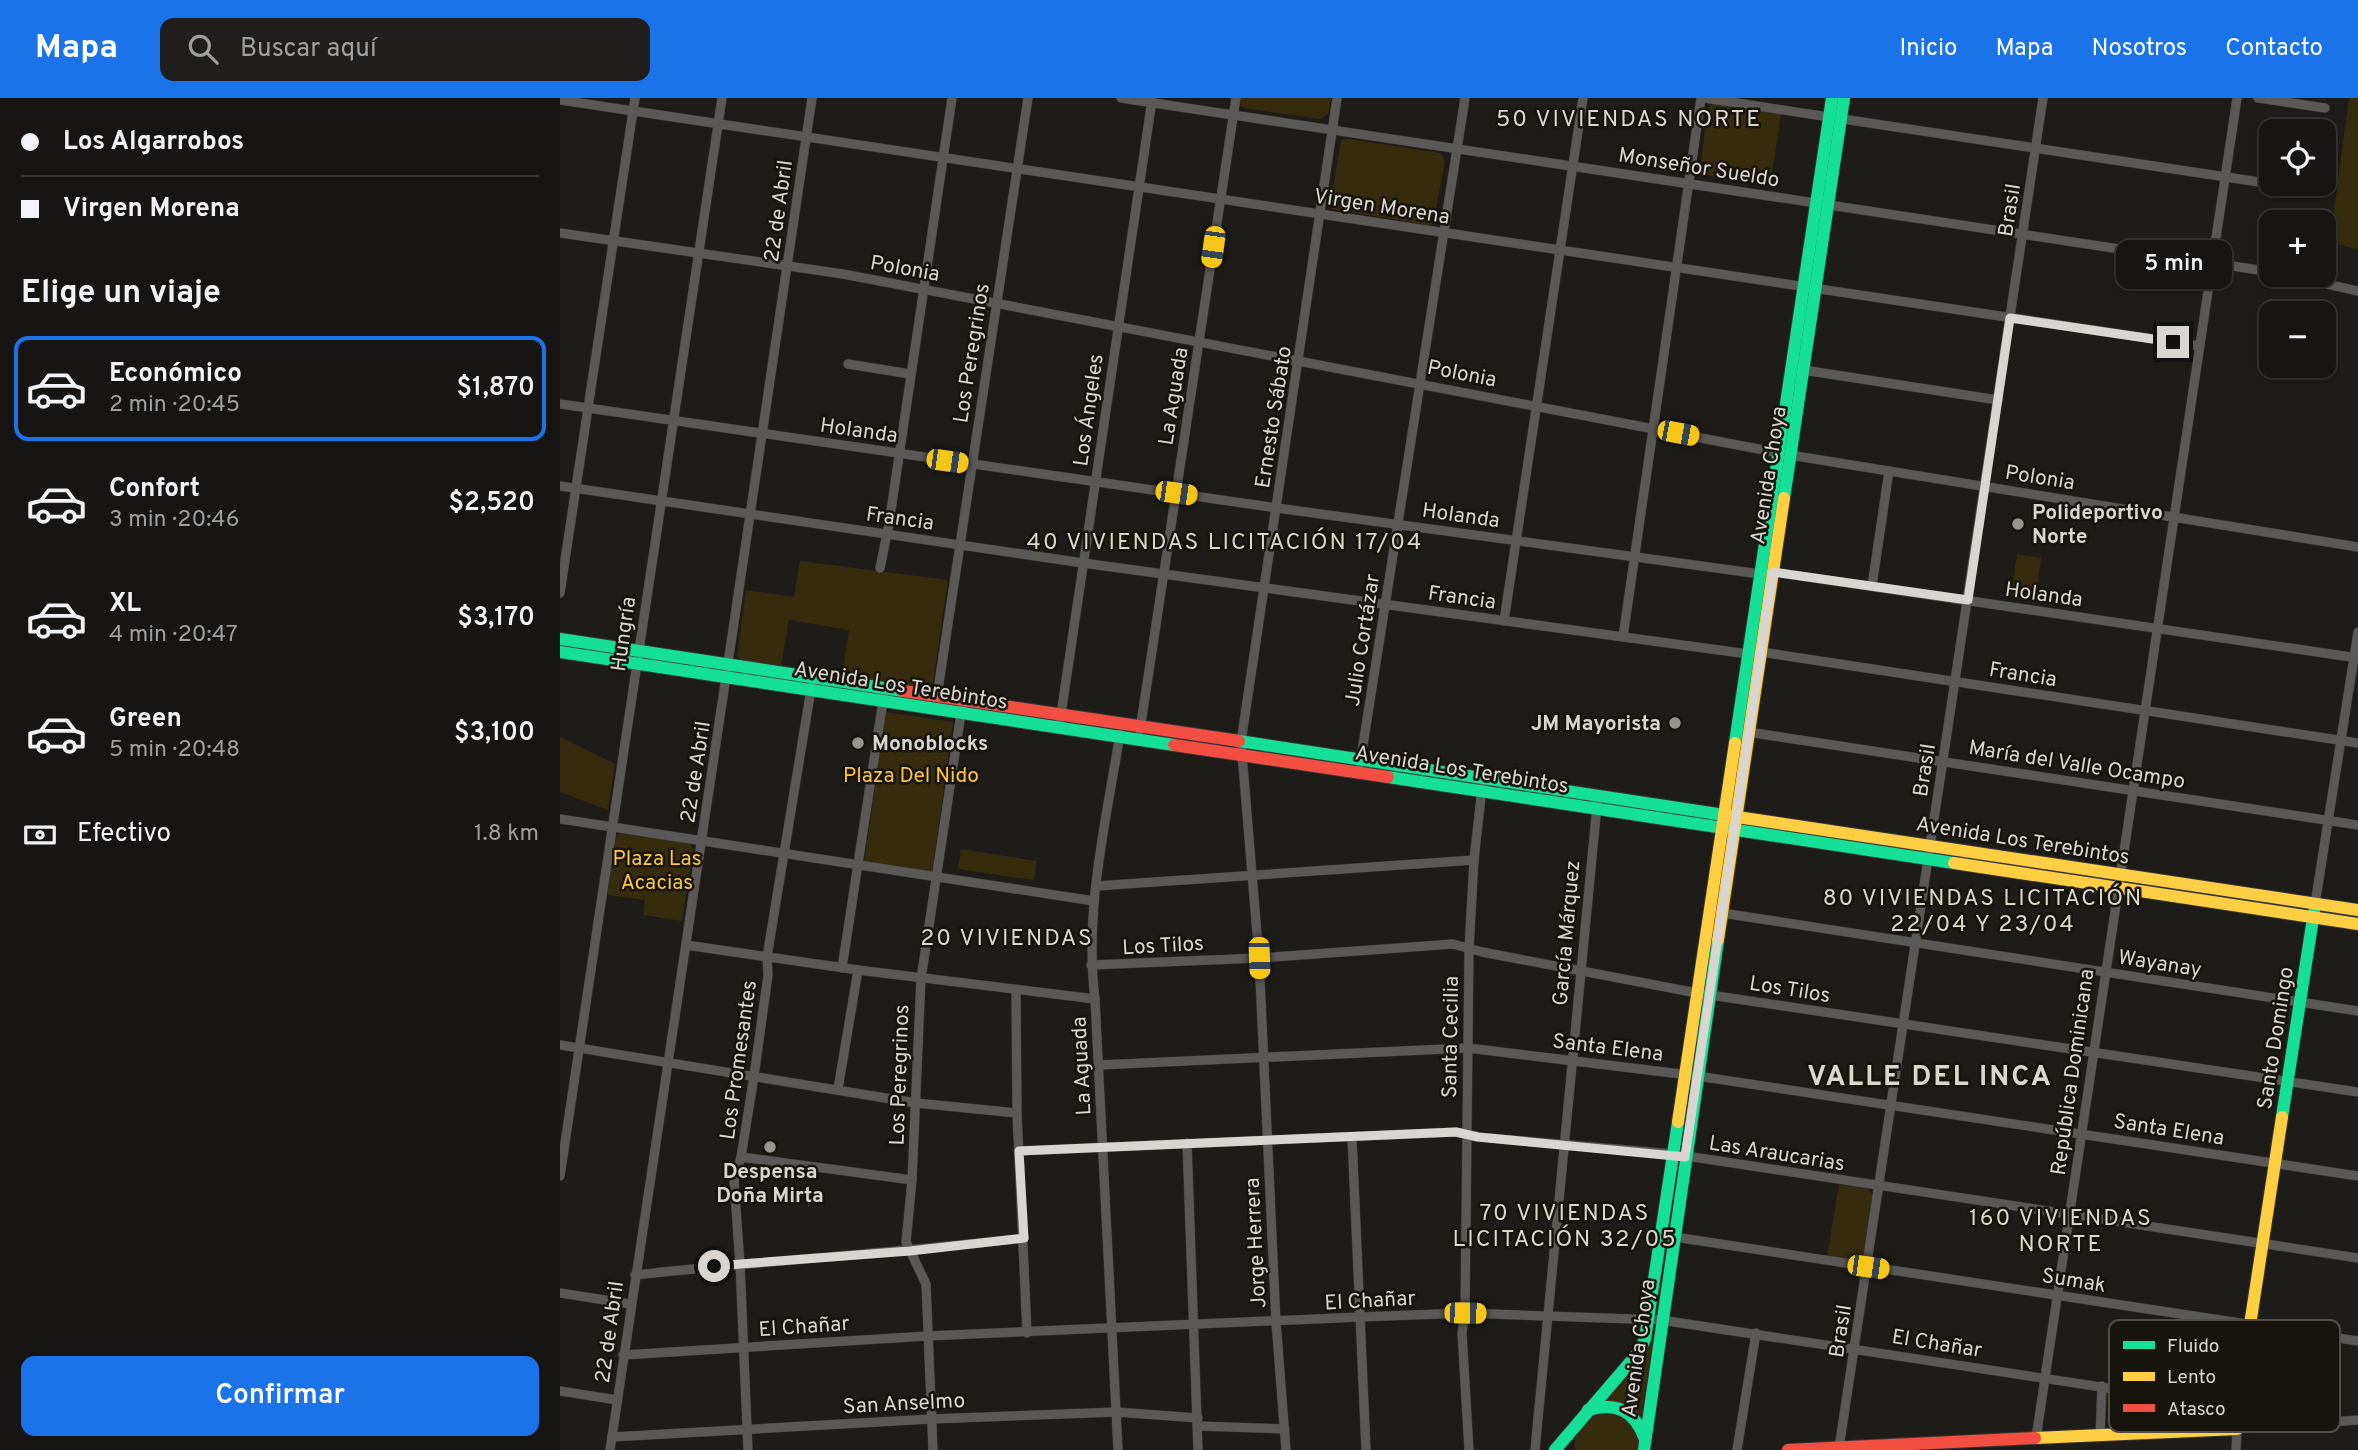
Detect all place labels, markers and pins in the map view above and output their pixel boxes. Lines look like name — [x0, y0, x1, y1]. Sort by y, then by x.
place label: Polideportivo Norte — [2032, 500, 2163, 551]
marker: Polideportivo Norte — [2010, 516, 2026, 532]
place label: JM Mayorista — [1531, 711, 1661, 738]
marker: JM Mayorista — [1667, 715, 1683, 731]
place label: Monoblocks — [872, 731, 988, 758]
marker: Monoblocks — [850, 735, 866, 751]
marker: Despensa Doña Mirta — [762, 1139, 778, 1155]
place label: Despensa Doña Mirta — [716, 1159, 824, 1210]

